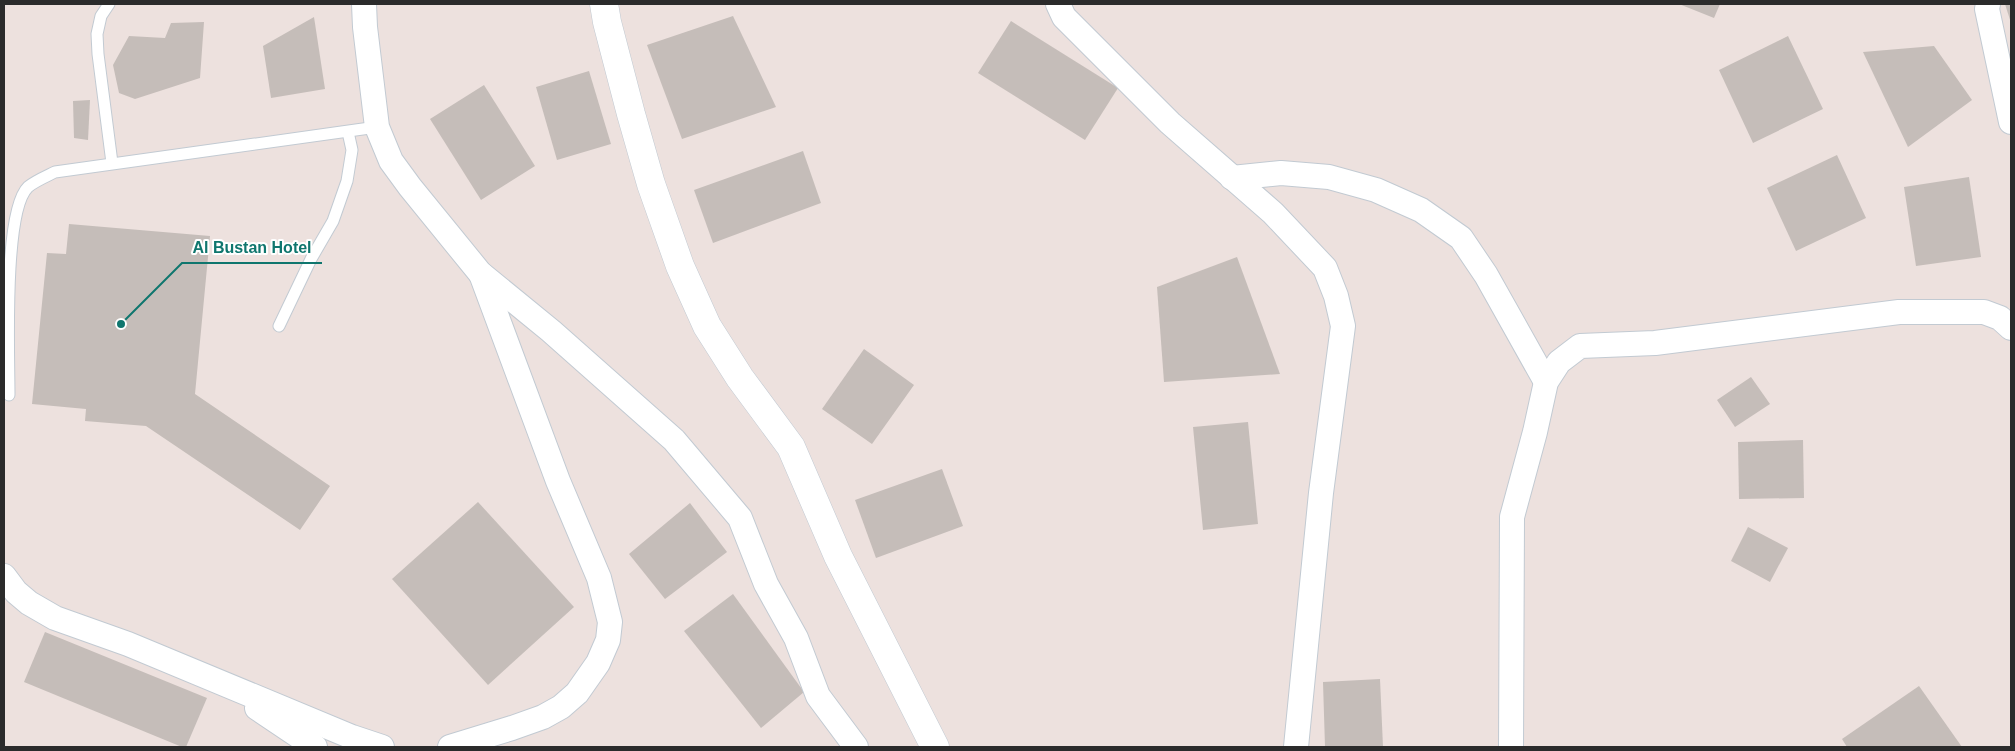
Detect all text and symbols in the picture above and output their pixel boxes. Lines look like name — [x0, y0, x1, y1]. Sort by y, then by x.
callout: Al Bustan Hotel — [182, 232, 322, 263]
text: Al Bustan Hotel — [192, 239, 312, 256]

